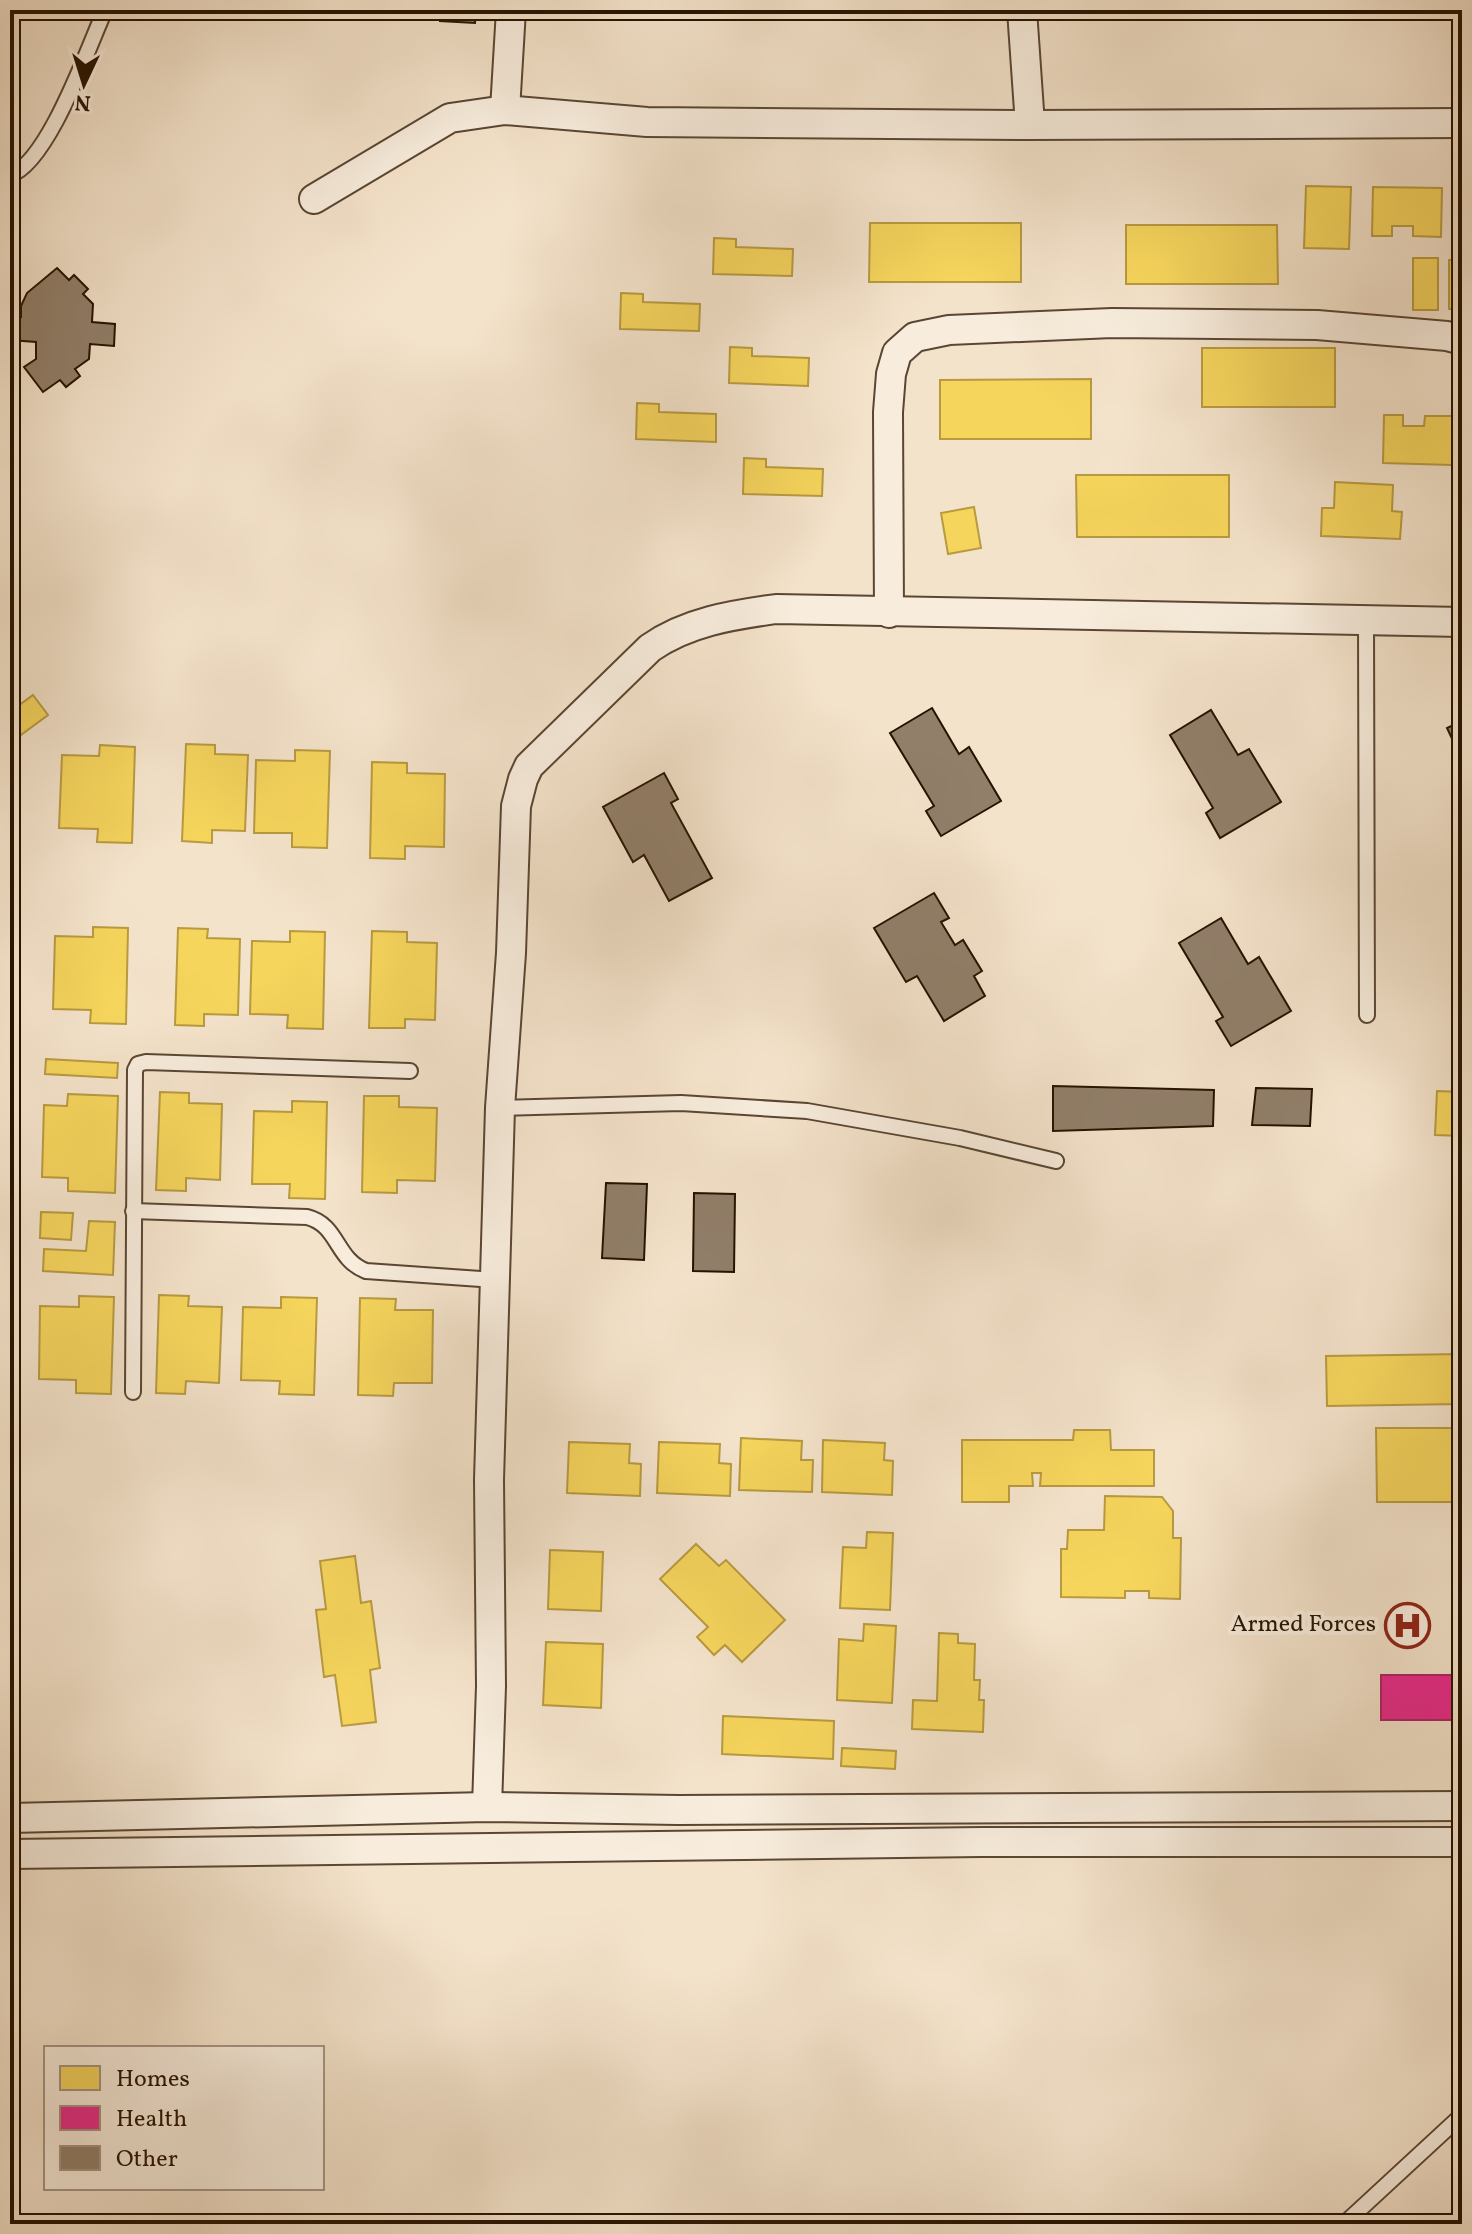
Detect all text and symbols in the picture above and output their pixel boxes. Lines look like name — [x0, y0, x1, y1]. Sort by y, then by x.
north arrow — [44, 44, 124, 124]
text: N — [74, 85, 92, 117]
hospital icon: Armed Forces — [1383, 1601, 1431, 1649]
place label: Armed Forces — [1231, 1608, 1376, 1642]
legend — [44, 2046, 324, 2190]
text: Homes — [116, 2063, 190, 2097]
text: Health — [116, 2103, 187, 2137]
text: Other — [116, 2143, 178, 2177]

